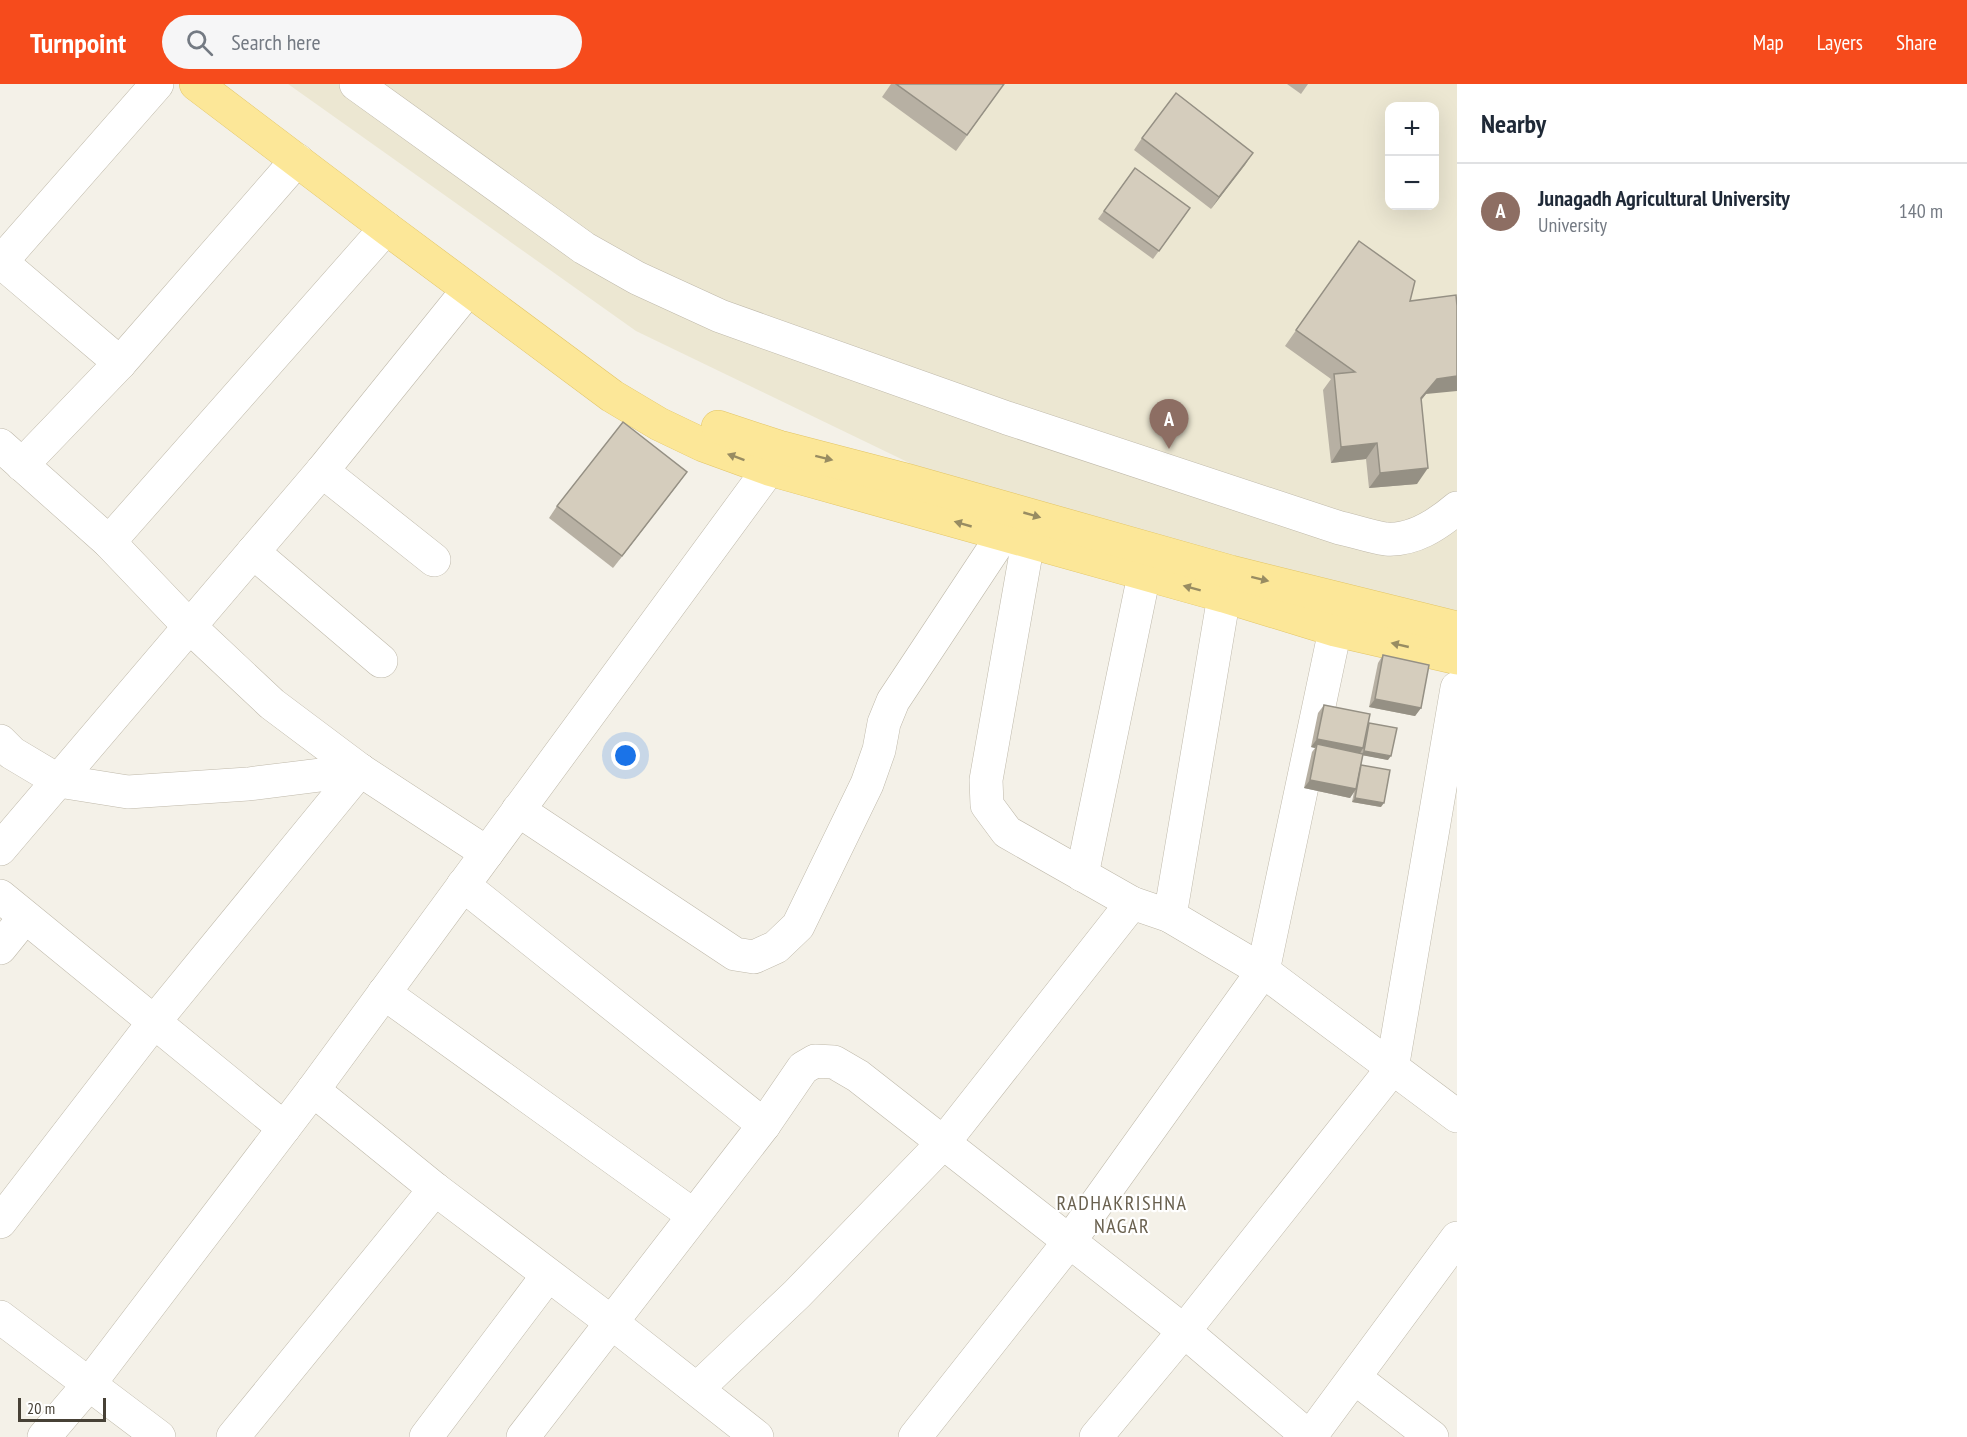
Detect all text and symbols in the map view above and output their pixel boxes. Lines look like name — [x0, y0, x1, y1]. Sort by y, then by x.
search box — [162, 15, 582, 69]
text: Turnpoint — [30, 24, 126, 61]
icon: search — [183, 26, 216, 59]
text: Search here — [231, 28, 321, 56]
text: Map — [1753, 29, 1784, 56]
text: Layers — [1817, 29, 1863, 56]
text: Share — [1896, 29, 1937, 56]
map controls — [1385, 102, 1439, 210]
button: + — [1385, 102, 1439, 156]
text: Nearby — [1481, 107, 1546, 140]
button: − — [1385, 156, 1439, 210]
text: Junagadh Agricultural University — [1538, 184, 1790, 212]
text: A — [1495, 198, 1506, 224]
text: 140 m — [1899, 198, 1943, 224]
text: University — [1538, 212, 1607, 238]
pin: A — [1150, 400, 1188, 449]
one-way arrow — [727, 451, 745, 461]
one-way arrow — [814, 454, 833, 464]
one-way arrow — [1023, 511, 1041, 520]
one-way arrow — [954, 519, 972, 528]
one-way arrow — [1251, 575, 1269, 584]
one-way arrow — [1183, 582, 1201, 592]
one-way arrow — [1391, 639, 1409, 649]
your location — [611, 741, 640, 770]
district label: RADHAKRISHNA NAGAR — [1057, 1190, 1187, 1239]
scale bar — [18, 1395, 106, 1422]
text: 20 m — [27, 1398, 55, 1418]

